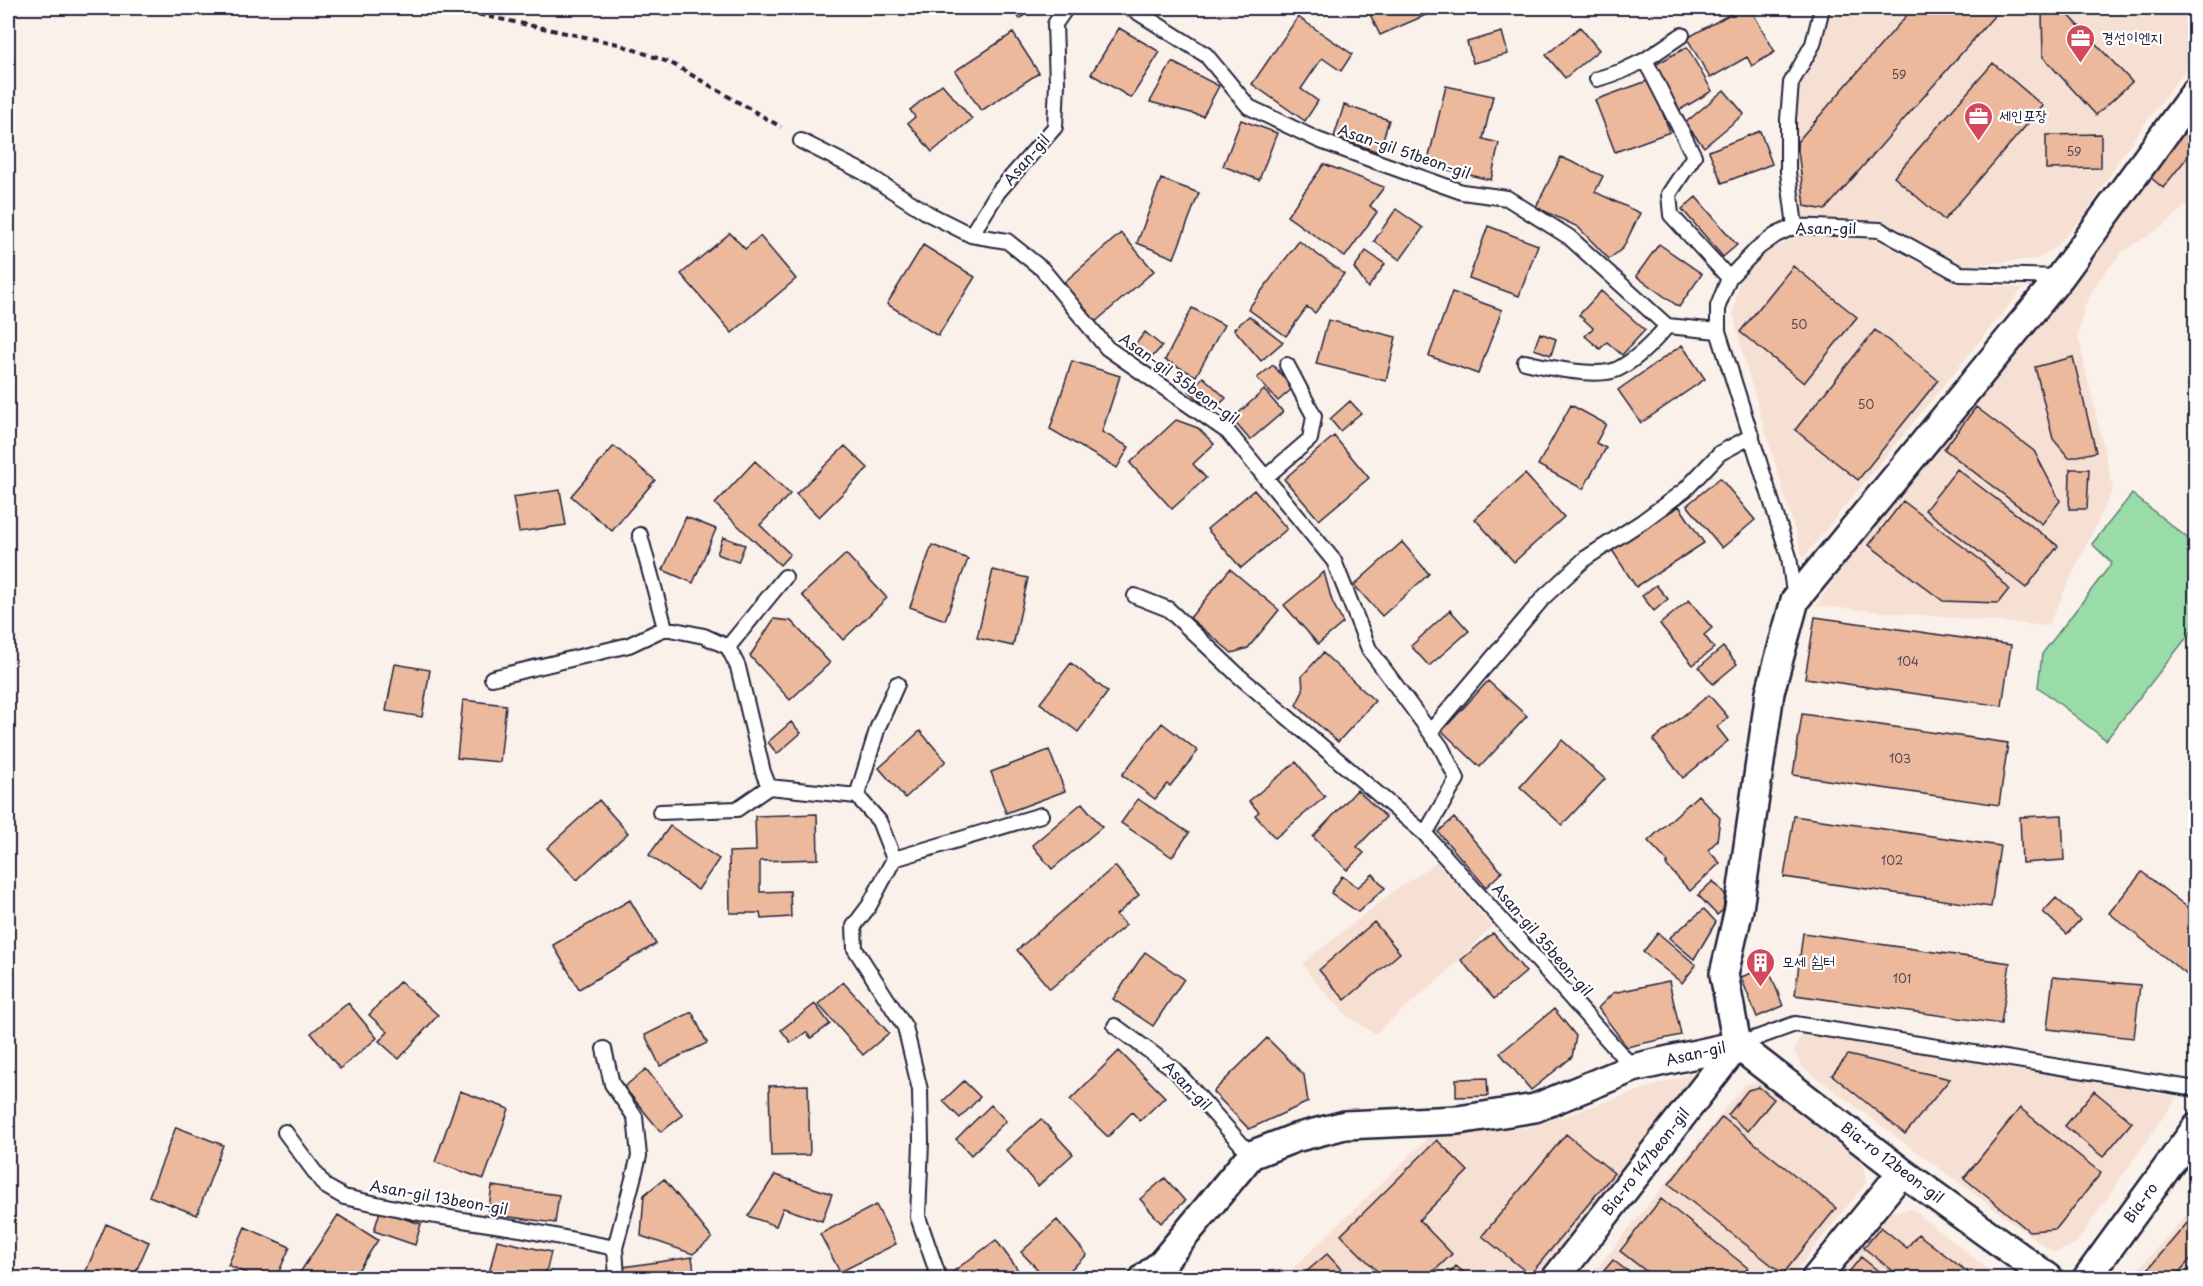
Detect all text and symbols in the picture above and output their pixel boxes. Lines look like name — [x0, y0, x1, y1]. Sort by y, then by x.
office icon: 경선이엔지 — [2065, 22, 2097, 64]
place label: 경선이엔지 — [2102, 25, 2162, 48]
house number: 59 — [1892, 65, 1906, 83]
office icon: 세인포장 — [1962, 100, 1994, 142]
place label: 세인포장 — [1999, 103, 2047, 126]
street label: Asan-gil 51beon-gil — [1335, 117, 1474, 184]
street label: Asan-gil — [997, 128, 1055, 190]
house number: 59 — [2067, 142, 2081, 160]
street label: Asan-gil — [1795, 216, 1857, 239]
house number: 50 — [1791, 315, 1807, 333]
street label: Asan-gil 35beon-gil — [1115, 326, 1245, 429]
house number: 50 — [1858, 395, 1874, 413]
house number: 104 — [1897, 652, 1919, 670]
house number: 103 — [1889, 749, 1911, 767]
house number: 102 — [1881, 851, 1903, 869]
street label: Asan-gil 35beon-gil — [1487, 877, 1599, 1001]
building icon: 모세 쉼터 — [1745, 946, 1777, 988]
place label: 모세 쉼터 — [1782, 949, 1835, 972]
house number: 101 — [1893, 969, 1911, 987]
street label: Asan-gil — [1663, 1034, 1728, 1071]
street label: Asan-gil — [1159, 1055, 1218, 1115]
street label: Bia-ro 147beon-gil — [1595, 1102, 1694, 1220]
street label: Bia-ro 12beon-gil — [1837, 1115, 1949, 1208]
street label: Asan-gil 13beon-gil — [368, 1173, 510, 1220]
street label: Bia-ro — [2117, 1177, 2162, 1227]

